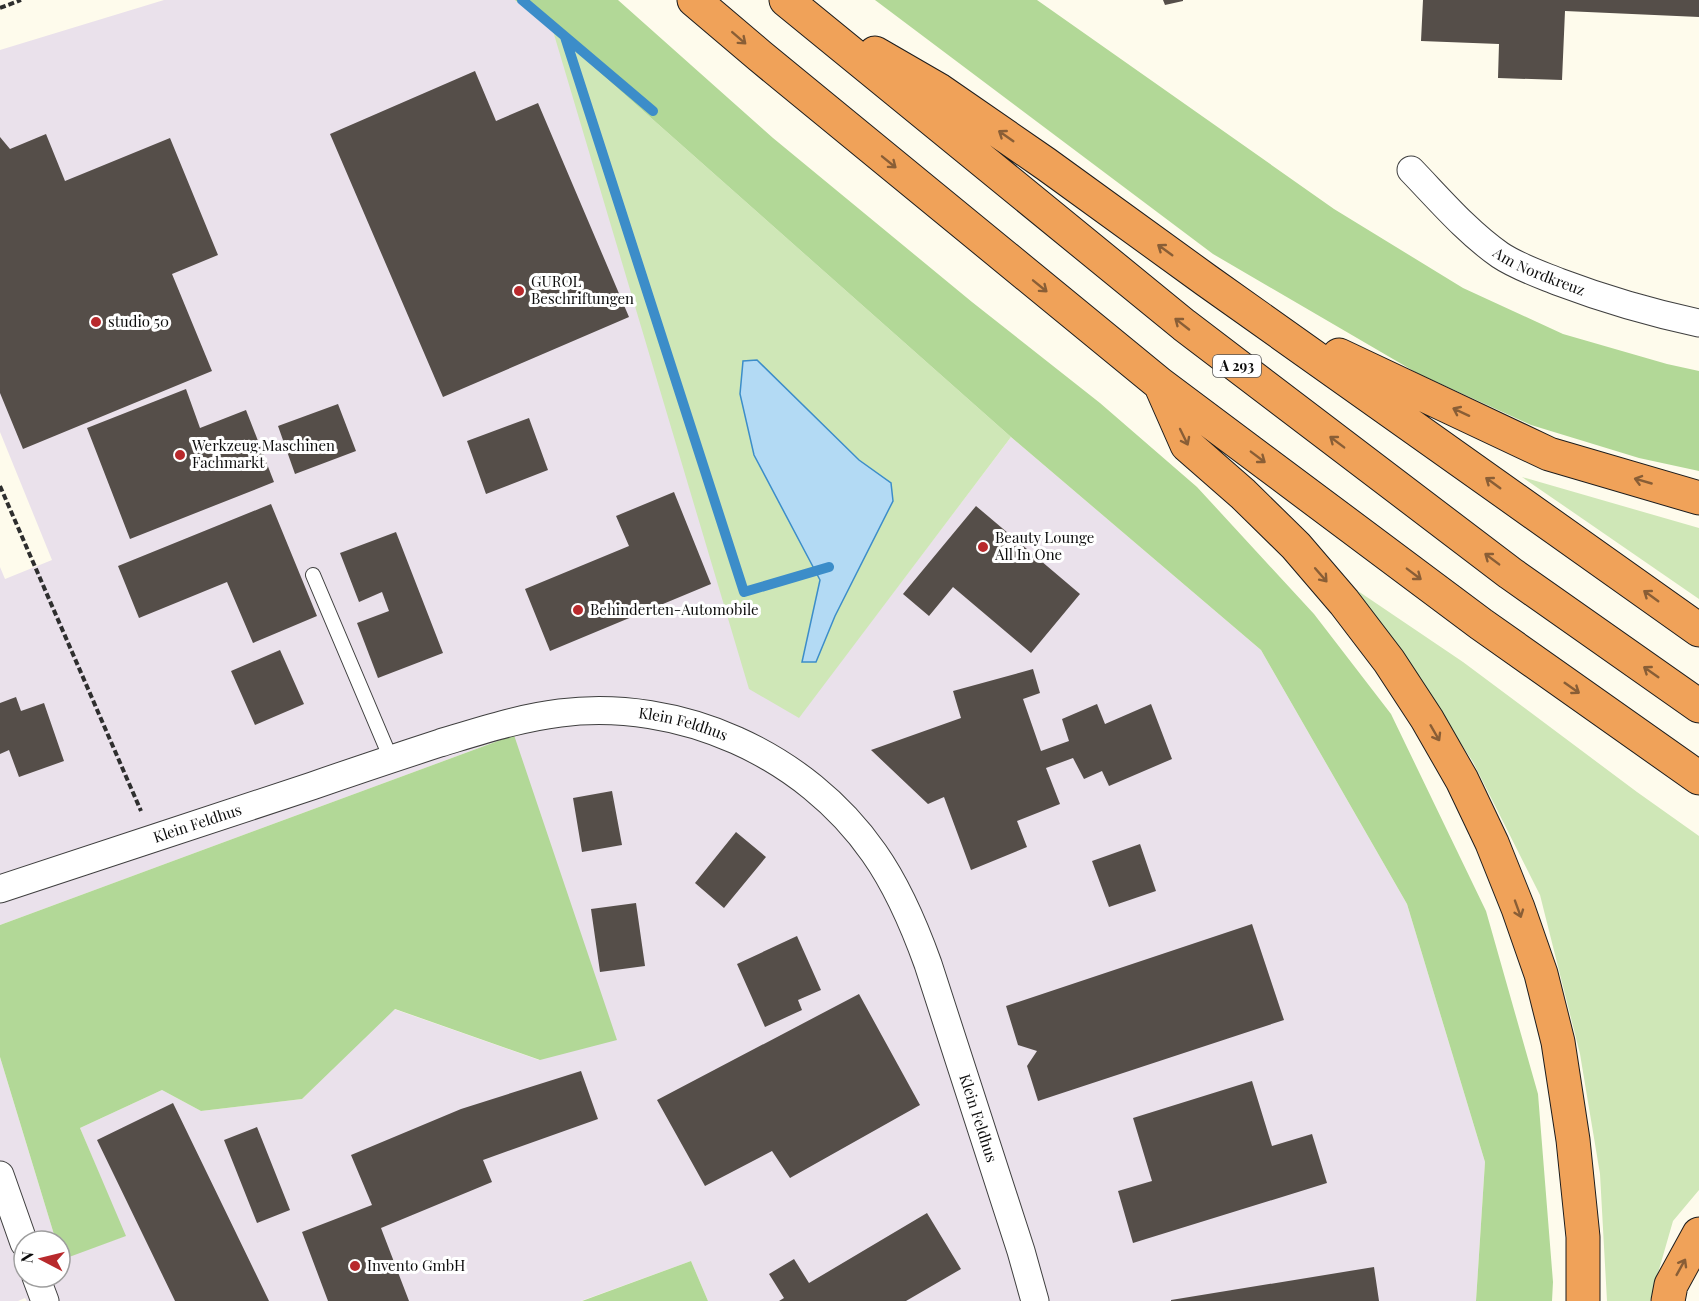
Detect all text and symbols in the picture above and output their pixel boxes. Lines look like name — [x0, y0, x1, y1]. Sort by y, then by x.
one-way arrow — [731, 31, 746, 45]
one-way arrow — [998, 130, 1015, 142]
one-way arrow — [881, 155, 896, 169]
street label: Am Nordkreuz — [1489, 242, 1588, 300]
one-way arrow — [1157, 243, 1173, 256]
place label: GUROL Beschriftungen — [531, 271, 634, 308]
one-way arrow — [1032, 279, 1048, 292]
marker: GUROL Beschriftungen — [512, 284, 526, 298]
place label: studio 50 — [108, 311, 169, 331]
marker: studio 50 — [89, 315, 103, 329]
one-way arrow — [1174, 317, 1190, 330]
road number: A 293 — [1213, 355, 1261, 377]
one-way arrow — [1453, 406, 1471, 418]
one-way arrow — [1179, 428, 1191, 446]
place label: Werkzeug Maschinen Fachmarkt — [191, 435, 335, 472]
one-way arrow — [1329, 435, 1345, 448]
marker: Werkzeug Maschinen Fachmarkt — [173, 448, 187, 462]
one-way arrow — [1249, 451, 1265, 463]
one-way arrow — [1634, 475, 1653, 486]
one-way arrow — [1485, 477, 1501, 489]
place label: Beauty Lounge All In One — [994, 527, 1094, 564]
marker: Beauty Lounge All In One — [976, 540, 990, 554]
one-way arrow — [1485, 553, 1501, 566]
one-way arrow — [1314, 567, 1328, 582]
one-way arrow — [1406, 567, 1422, 580]
one-way arrow — [1644, 590, 1660, 602]
place label: Behinderten-Automobile — [590, 599, 759, 619]
marker: Behinderten-Automobile — [571, 603, 585, 617]
one-way arrow — [1644, 666, 1660, 678]
one-way arrow — [1563, 682, 1579, 694]
street label: Klein Feldhus — [637, 702, 731, 745]
one-way arrow — [1429, 724, 1441, 741]
street label: Klein Feldhus — [151, 799, 244, 847]
one-way arrow — [1514, 899, 1525, 918]
street label: Klein Feldhus — [955, 1071, 1003, 1165]
north arrow — [12, 1229, 72, 1289]
text: N — [15, 1250, 38, 1264]
place label: Invento GmbH — [367, 1255, 465, 1275]
one-way arrow — [1676, 1258, 1687, 1276]
marker: Invento GmbH — [348, 1259, 362, 1273]

